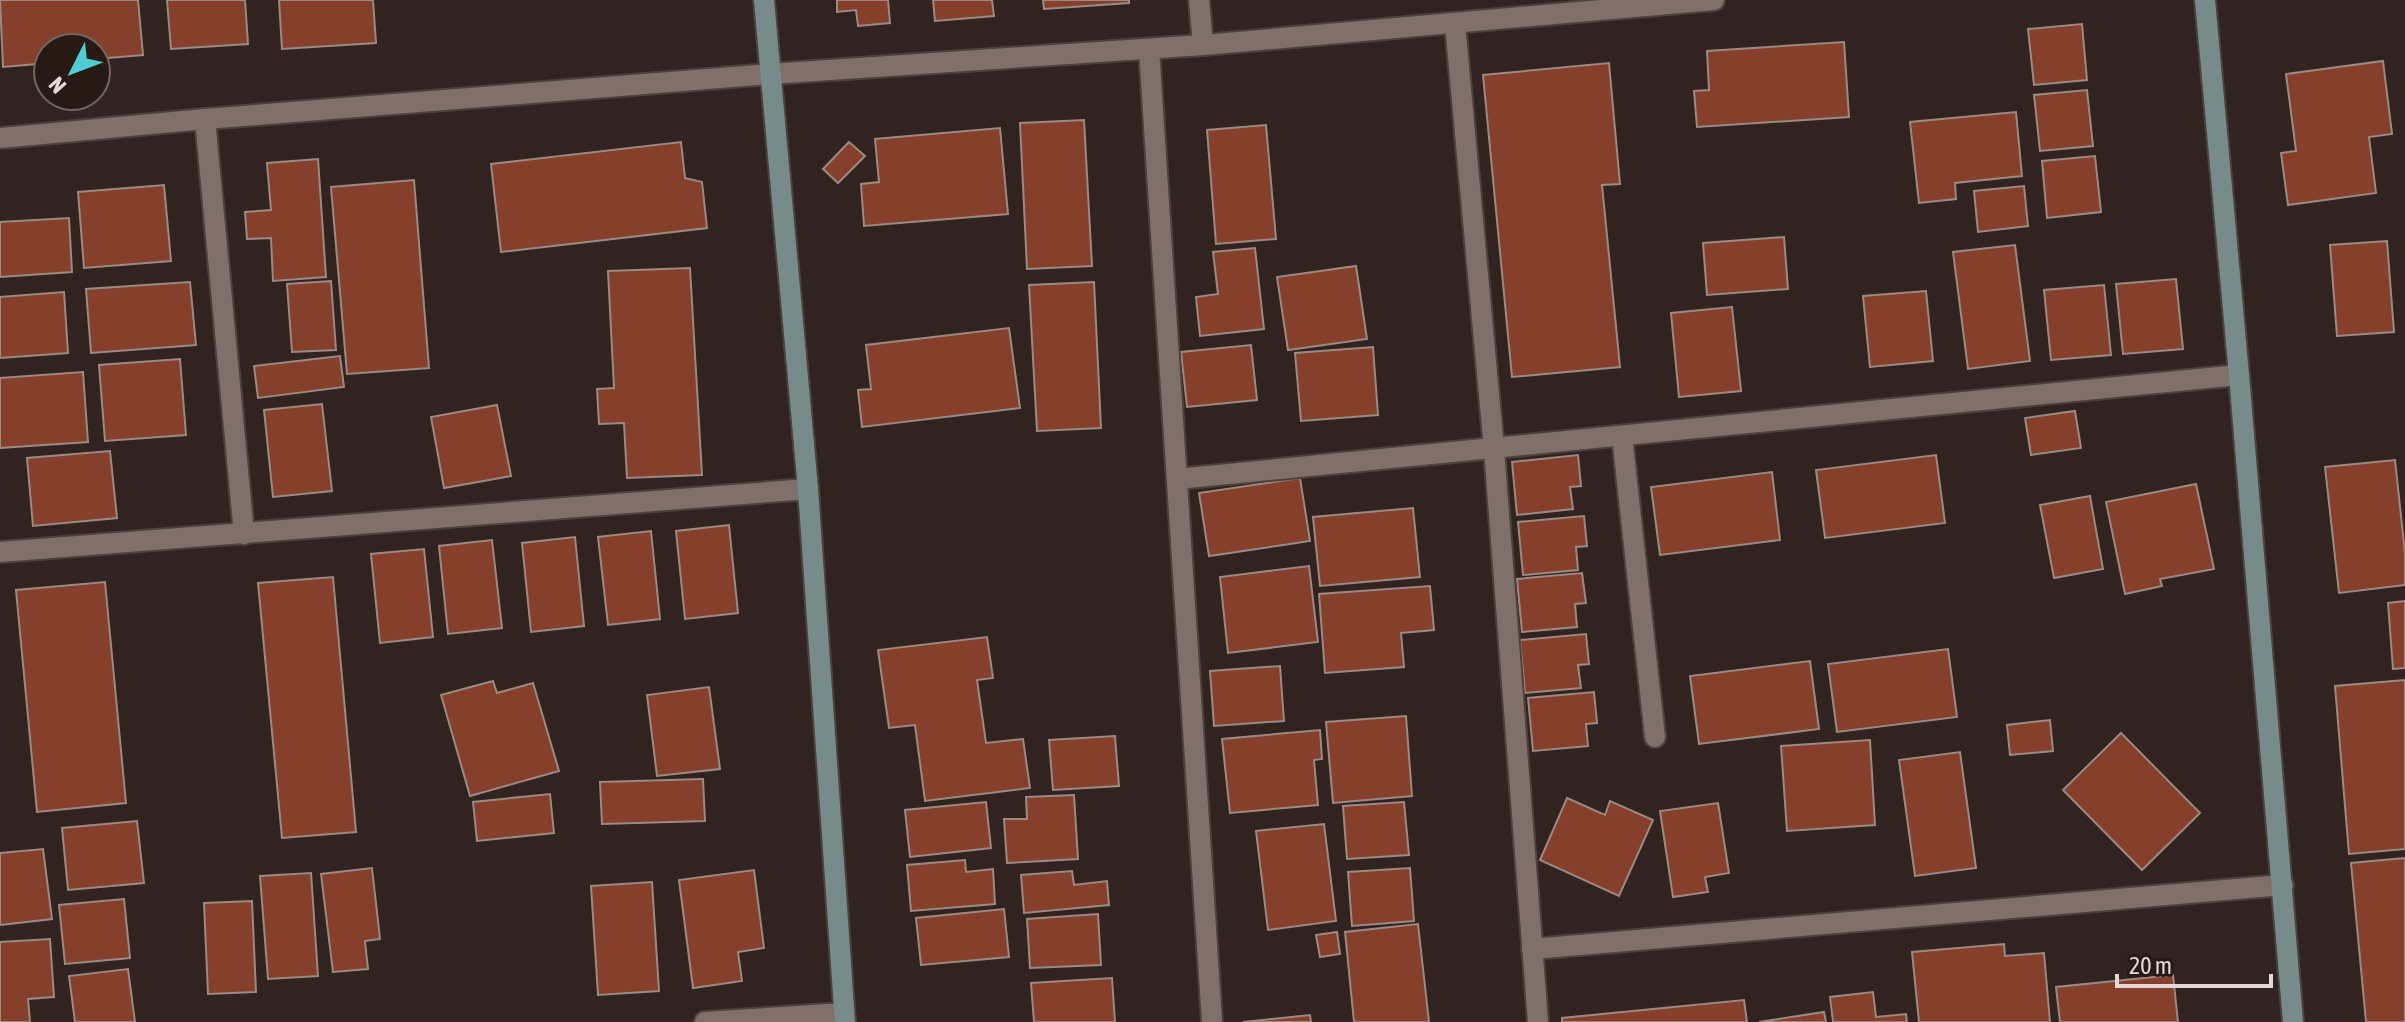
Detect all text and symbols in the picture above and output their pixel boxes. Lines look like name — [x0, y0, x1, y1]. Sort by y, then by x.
north arrow — [32, 32, 112, 112]
text: N — [43, 72, 71, 99]
scale bar — [2117, 938, 2271, 988]
text: 20 m — [2129, 952, 2172, 979]

